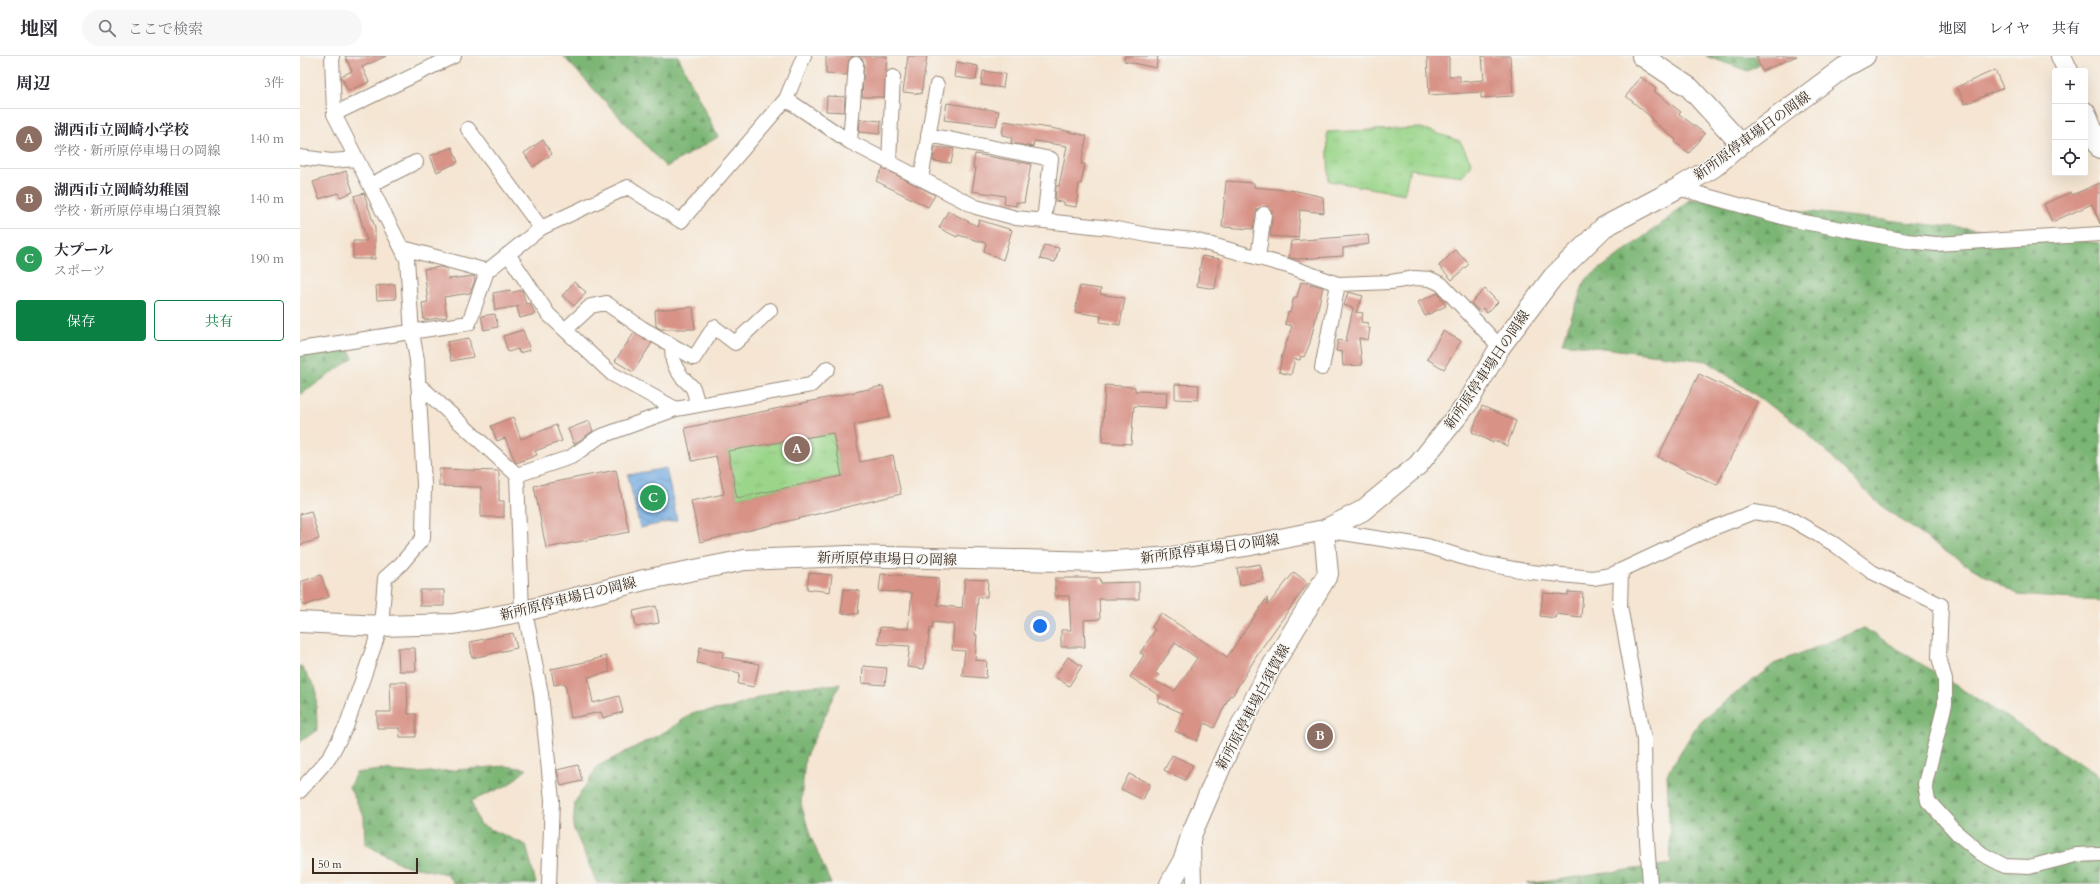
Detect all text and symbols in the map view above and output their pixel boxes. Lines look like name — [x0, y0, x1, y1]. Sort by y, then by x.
search box — [82, 10, 362, 46]
text: 地図 — [20, 16, 58, 42]
icon: search — [96, 17, 118, 39]
text: ここで検索 — [128, 19, 203, 39]
text: 地図 — [1939, 19, 1967, 38]
text: レイヤ — [1989, 19, 2030, 38]
text: 共有 — [2052, 19, 2080, 38]
map controls — [2052, 68, 2088, 176]
button: + — [2052, 68, 2088, 104]
text: 周辺 — [16, 72, 50, 95]
text: 3件 — [264, 74, 284, 92]
street label: 新所原停車場日の岡線 — [1690, 87, 1814, 185]
button: − — [2052, 104, 2088, 140]
text: 湖西市立岡崎小学校 — [54, 120, 189, 140]
text: A — [24, 130, 34, 148]
text: 140 m — [250, 130, 284, 148]
button: locate — [2052, 140, 2088, 176]
text: 学校 · 新所原停車場日の岡線 — [54, 142, 220, 160]
text: 湖西市立岡崎幼稚園 — [54, 180, 189, 200]
text: B — [24, 190, 34, 208]
text: 140 m — [250, 190, 284, 208]
text: 学校 · 新所原停車場白須賀線 — [54, 202, 220, 220]
text: 大プール — [54, 240, 113, 260]
text: C — [24, 250, 34, 268]
text: 190 m — [250, 250, 284, 268]
text: スポーツ — [54, 262, 105, 280]
button: 保存 — [16, 300, 146, 341]
button: 共有 — [154, 300, 284, 341]
street label: 新所原停車場日の岡線 — [1440, 307, 1534, 433]
pin: A — [784, 434, 810, 464]
pin: C — [640, 483, 666, 513]
street label: 新所原停車場日の岡線 — [1139, 530, 1281, 568]
street label: 新所原停車場日の岡線 — [817, 548, 957, 570]
street label: 新所原停車場日の岡線 — [498, 573, 638, 625]
your location — [1030, 616, 1050, 636]
street label: 新所原停車場白須賀線 — [1212, 641, 1294, 773]
pin: B — [1307, 721, 1333, 751]
scale bar — [312, 856, 418, 875]
text: 50 m — [318, 857, 342, 872]

